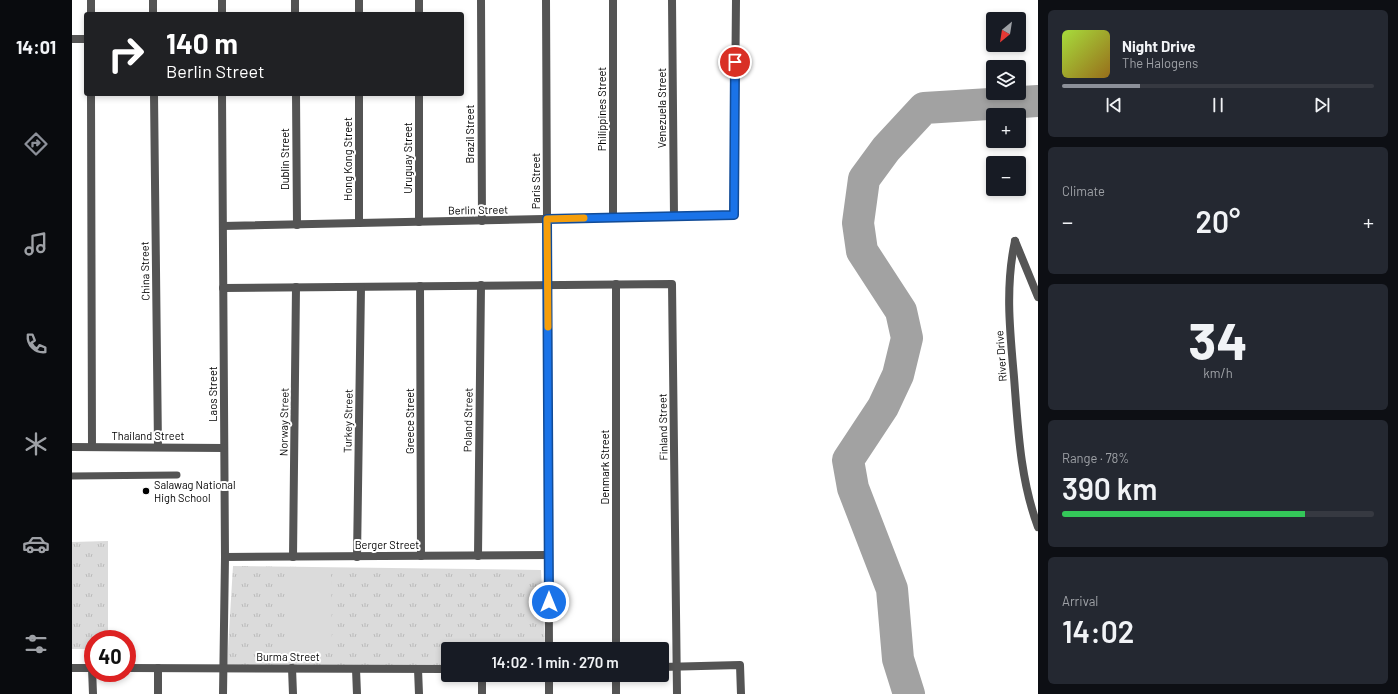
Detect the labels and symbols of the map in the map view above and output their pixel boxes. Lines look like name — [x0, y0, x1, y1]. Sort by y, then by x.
north arrow — [986, 12, 1026, 52]
pin — [718, 45, 752, 79]
street label: Philippines Street — [595, 67, 608, 151]
street label: Venezuela Street — [655, 68, 668, 148]
street label: Brazil Street — [463, 105, 476, 163]
street label: Hong Kong Street — [341, 117, 354, 201]
street label: Uruguay Street — [401, 122, 414, 194]
street label: Dublin Street — [278, 128, 291, 190]
street label: Paris Street — [529, 153, 542, 209]
street label: Berlin Street — [448, 202, 508, 217]
street label: China Street — [137, 241, 152, 301]
street label: River Drive — [992, 330, 1009, 382]
street label: Laos Street — [206, 366, 219, 422]
street label: Norway Street — [276, 388, 291, 456]
street label: Greece Street — [403, 388, 416, 454]
street label: Poland Street — [460, 388, 475, 452]
street label: Turkey Street — [340, 389, 355, 453]
street label: Finland Street — [655, 393, 670, 461]
street label: Thailand Street — [112, 429, 184, 442]
street label: Denmark Street — [598, 429, 611, 505]
place label: Salawag National High School — [154, 478, 236, 504]
marker: Salawag National High School — [141, 486, 151, 496]
street label: Berger Street — [355, 538, 419, 551]
position arrow — [528, 581, 570, 623]
speed limit sign: 40 — [84, 630, 136, 682]
street label: Burma Street — [256, 650, 320, 663]

